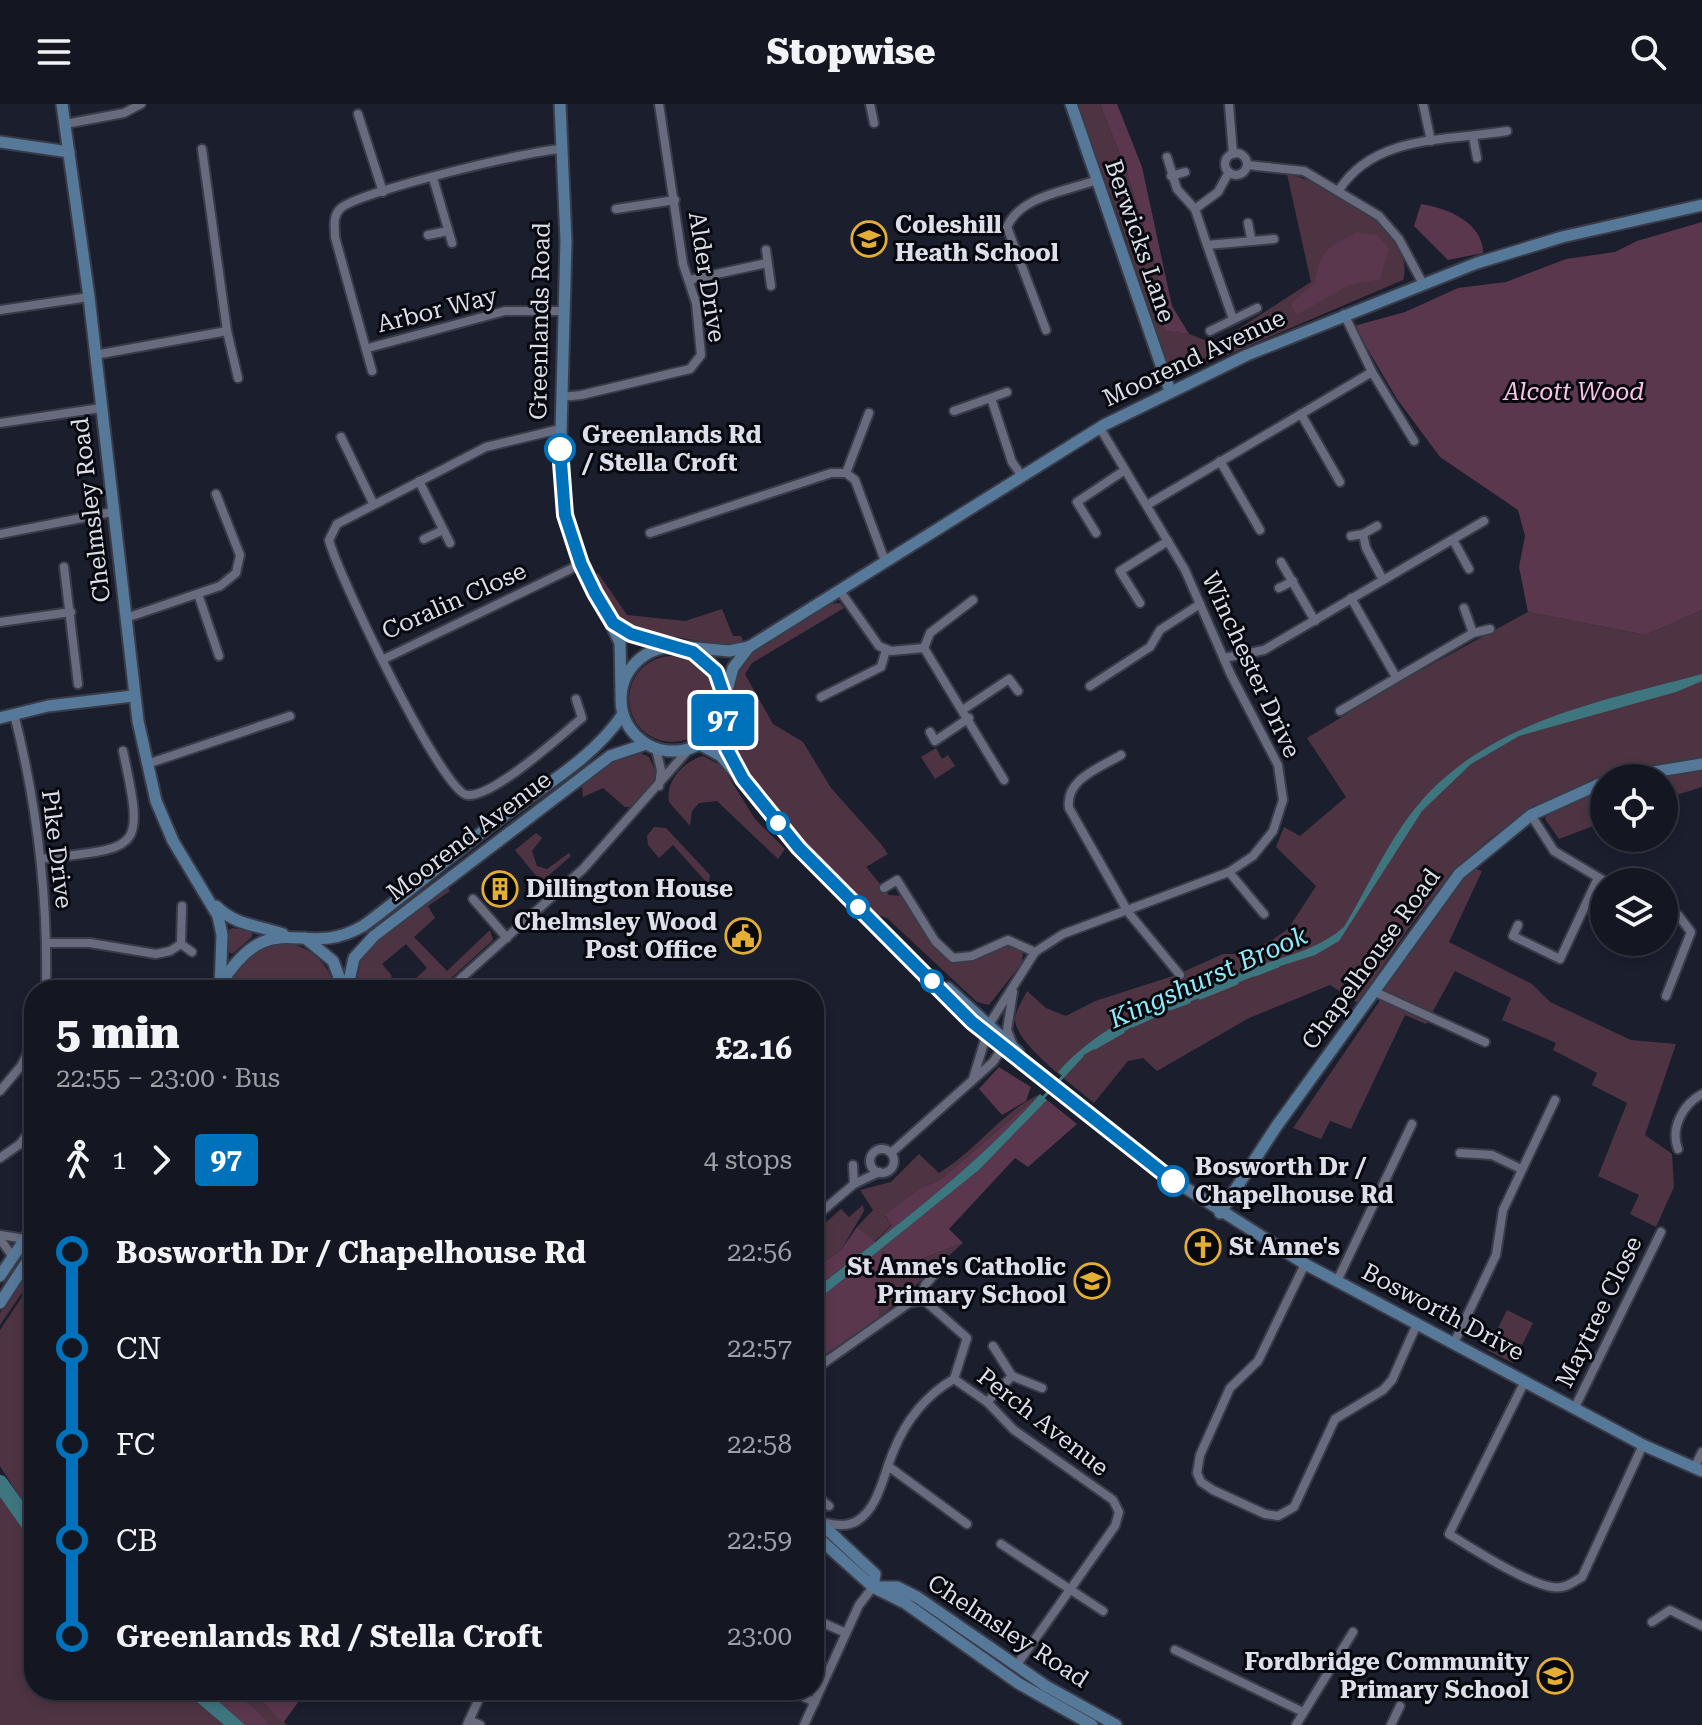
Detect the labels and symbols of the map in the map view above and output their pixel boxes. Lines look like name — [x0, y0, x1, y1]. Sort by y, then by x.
street label: Berwicks Lane — [1099, 156, 1181, 326]
street label: Alder Drive — [683, 210, 731, 344]
place label: Coleshill Heath School — [895, 211, 1059, 267]
school or university icon: Coleshill Heath School — [850, 220, 888, 258]
street label: Greenlands Road — [524, 222, 556, 420]
street label: Arbor Way — [374, 281, 501, 338]
street label: Moorend Avenue — [1098, 303, 1290, 413]
park label: Alcott Wood — [1502, 378, 1644, 406]
street label: Chelmsley Road — [66, 416, 116, 604]
place label: Greenlands Rd / Stella Croft — [581, 421, 762, 477]
marker: Greenlands Rd / Stella Croft — [545, 434, 575, 464]
street label: Coralin Close — [377, 557, 531, 645]
street label: Winchester Drive — [1196, 568, 1306, 762]
line badge: 97 — [687, 694, 759, 746]
street label: Moorend Avenue — [382, 765, 556, 907]
street label: Pike Drive — [36, 788, 78, 910]
unlabelled marker — [767, 812, 789, 834]
street label: Chapelhouse Road — [1296, 863, 1446, 1055]
building icon: Dillington House — [481, 870, 519, 908]
place label: Dillington House — [526, 875, 733, 903]
unlabelled marker — [847, 896, 869, 918]
place label: Chelmsley Wood Post Office — [514, 908, 717, 964]
public building icon: Chelmsley Wood Post Office — [724, 917, 762, 955]
water label: Kingshurst Brook — [1103, 919, 1313, 1035]
unlabelled marker — [921, 970, 943, 992]
place label: Bosworth Dr / Chapelhouse Rd — [1195, 1153, 1394, 1209]
marker: Bosworth Dr / Chapelhouse Rd — [1158, 1166, 1188, 1196]
church icon: St Anne's — [1184, 1228, 1222, 1266]
street label: Maytree Close — [1550, 1232, 1648, 1392]
place label: St Anne's — [1229, 1233, 1340, 1261]
place label: St Anne's Catholic Primary School — [847, 1253, 1066, 1309]
street label: Bosworth Drive — [1357, 1257, 1529, 1367]
school or university icon: St Anne's Catholic Primary School — [1073, 1262, 1111, 1300]
street label: Perch Avenue — [972, 1362, 1114, 1482]
street label: Chelmsley Road — [922, 1569, 1094, 1693]
place label: Fordbridge Community Primary School — [1244, 1648, 1529, 1704]
school or university icon: Fordbridge Community Primary School — [1536, 1657, 1574, 1695]

